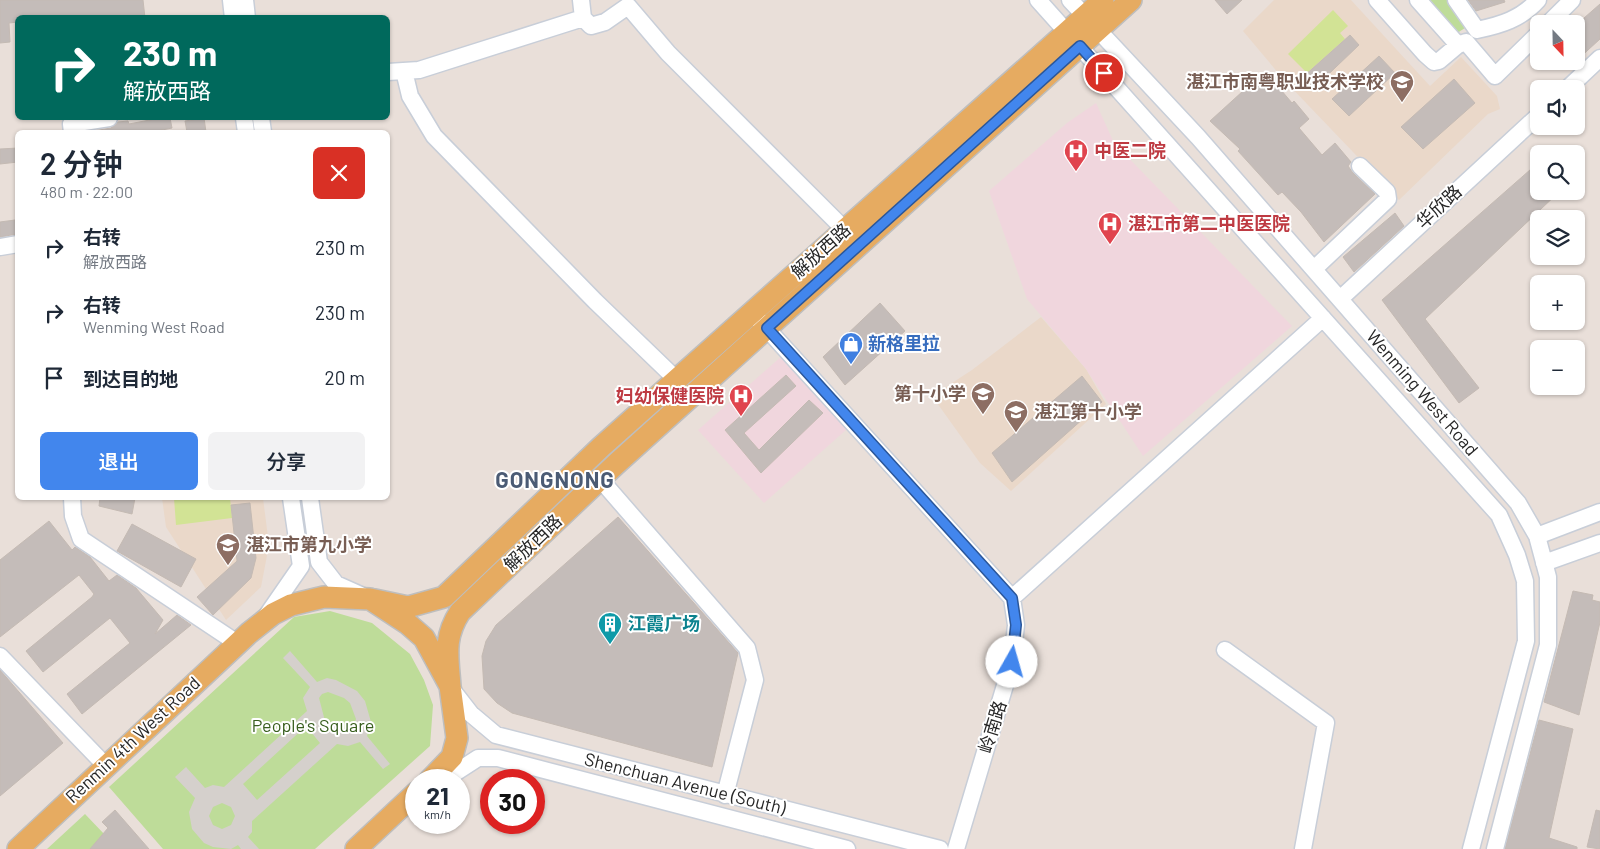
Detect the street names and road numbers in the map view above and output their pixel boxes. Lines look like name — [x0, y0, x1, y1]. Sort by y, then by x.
street label: 华欣路 — [1411, 180, 1466, 233]
street label: 解放西路 — [786, 218, 854, 283]
street label: Wenming West Road — [1362, 325, 1483, 460]
street label: 解放西路 — [499, 509, 566, 575]
street label: Renmin 4th West Road — [61, 671, 204, 807]
street label: 岭南路 — [974, 698, 1010, 756]
street label: Shenchuan Avenue (South) — [582, 747, 789, 819]

